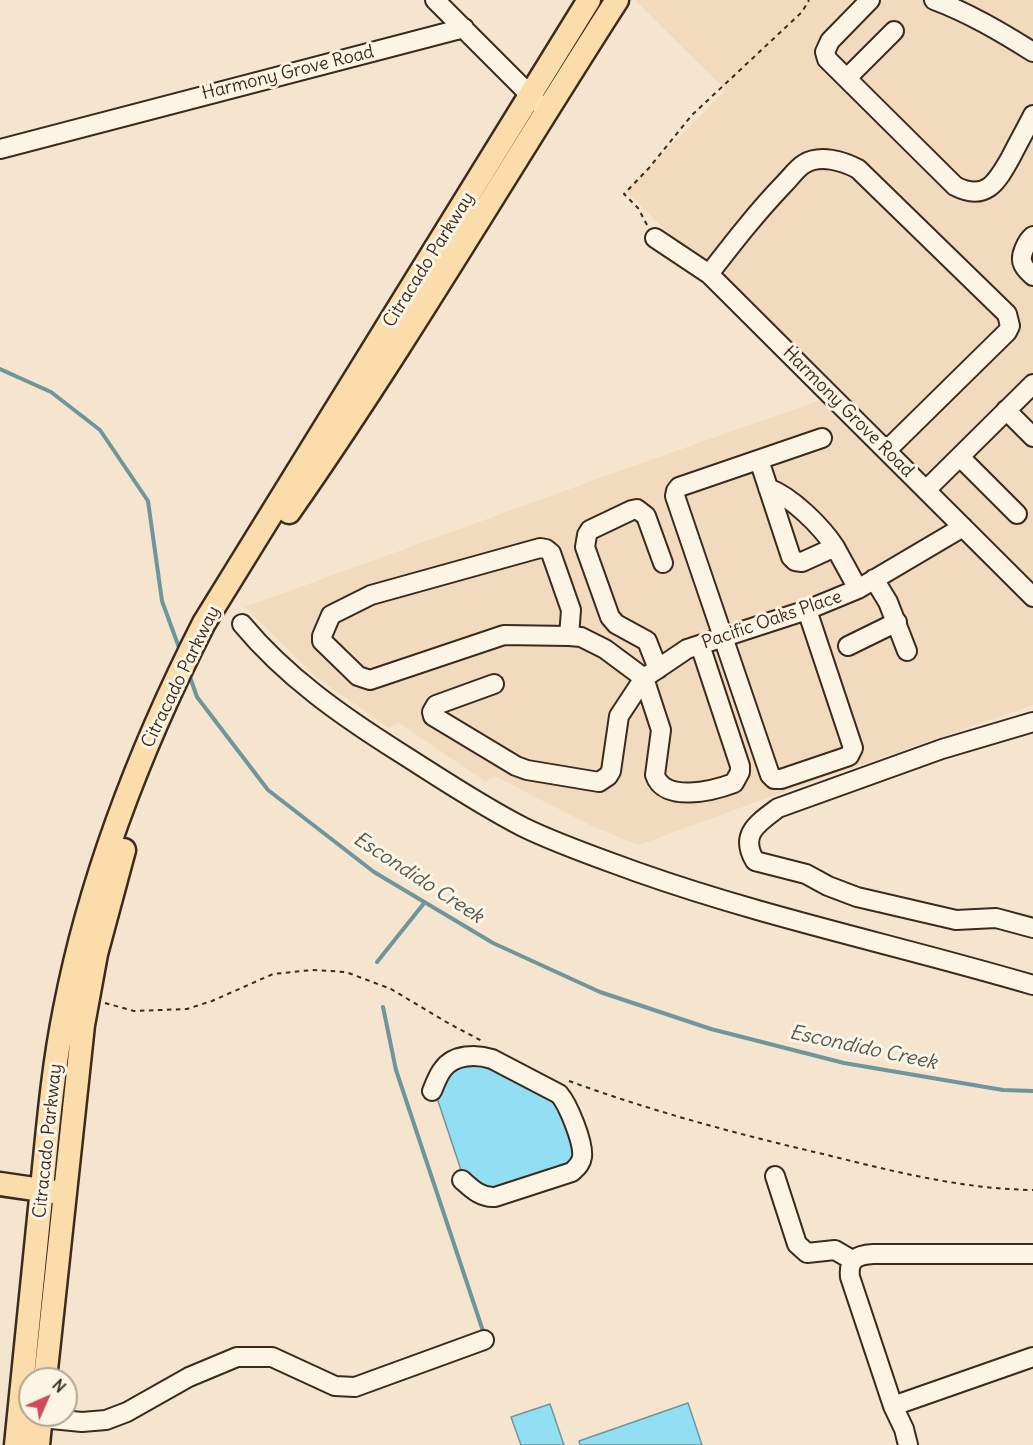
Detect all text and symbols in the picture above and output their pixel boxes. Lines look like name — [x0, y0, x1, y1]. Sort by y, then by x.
street label: Harmony Grove Road — [200, 41, 376, 105]
street label: Citracado Parkway — [379, 188, 479, 332]
street label: Harmony Grove Road — [778, 342, 918, 482]
street label: Pacific Oaks Place — [699, 586, 845, 654]
street label: Citracado Parkway — [137, 603, 225, 751]
water label: Escondido Creek — [349, 827, 487, 929]
water label: Escondido Creek — [787, 1021, 939, 1075]
street label: Citracado Parkway — [29, 1063, 67, 1219]
north arrow — [18, 1367, 78, 1427]
text: N — [48, 1375, 70, 1397]

